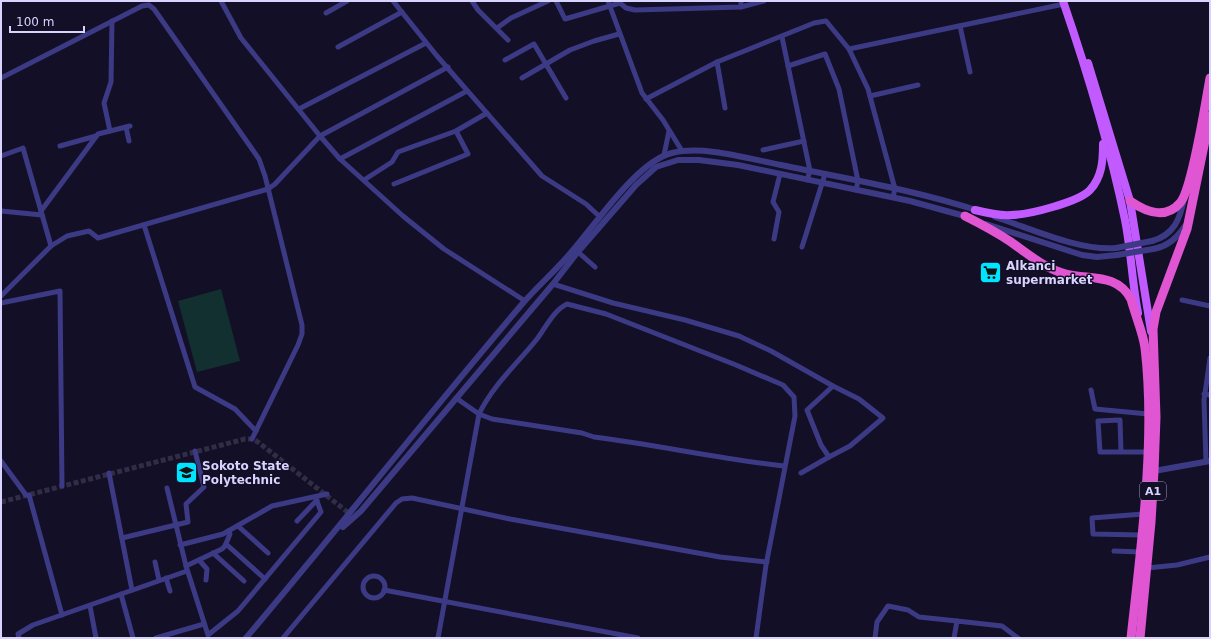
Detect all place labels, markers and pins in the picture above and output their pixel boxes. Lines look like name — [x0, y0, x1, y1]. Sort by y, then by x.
place label: Alkanci supermarket — [1006, 259, 1093, 287]
supermarket icon: Alkanci supermarket — [977, 260, 1003, 286]
place label: Sokoto State Polytechnic — [202, 459, 289, 487]
school or university icon: Sokoto State Polytechnic — [173, 460, 199, 486]

